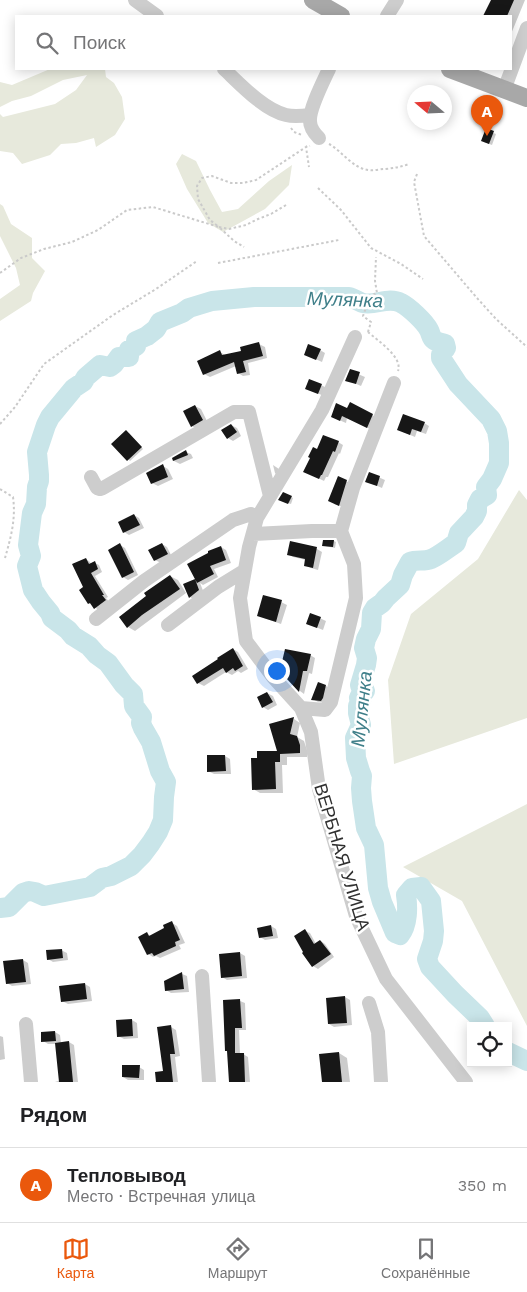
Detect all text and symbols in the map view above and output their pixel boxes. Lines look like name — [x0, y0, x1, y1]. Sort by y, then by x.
search box — [15, 15, 512, 70]
icon: search — [33, 29, 61, 57]
text: Поиск — [73, 31, 126, 54]
north arrow — [407, 85, 452, 130]
pin: A — [471, 95, 503, 136]
water label: Мулянка — [307, 287, 383, 312]
your location — [264, 658, 290, 684]
water label: Мулянка — [346, 670, 377, 748]
street label: ВЕРБНАЯ УЛИЦА — [310, 781, 375, 933]
map controls — [467, 1022, 512, 1067]
button: locate — [467, 1022, 512, 1067]
text: Рядом — [20, 1102, 87, 1127]
text: Тепловывод — [67, 1164, 186, 1187]
text: A — [31, 1176, 41, 1195]
text: 350 m — [458, 1176, 507, 1195]
text: Место · Встречная улица — [67, 1187, 255, 1206]
tab: Карта — [57, 1235, 94, 1281]
tab: Маршрут — [208, 1235, 267, 1281]
tab: Сохранённые — [381, 1235, 470, 1281]

